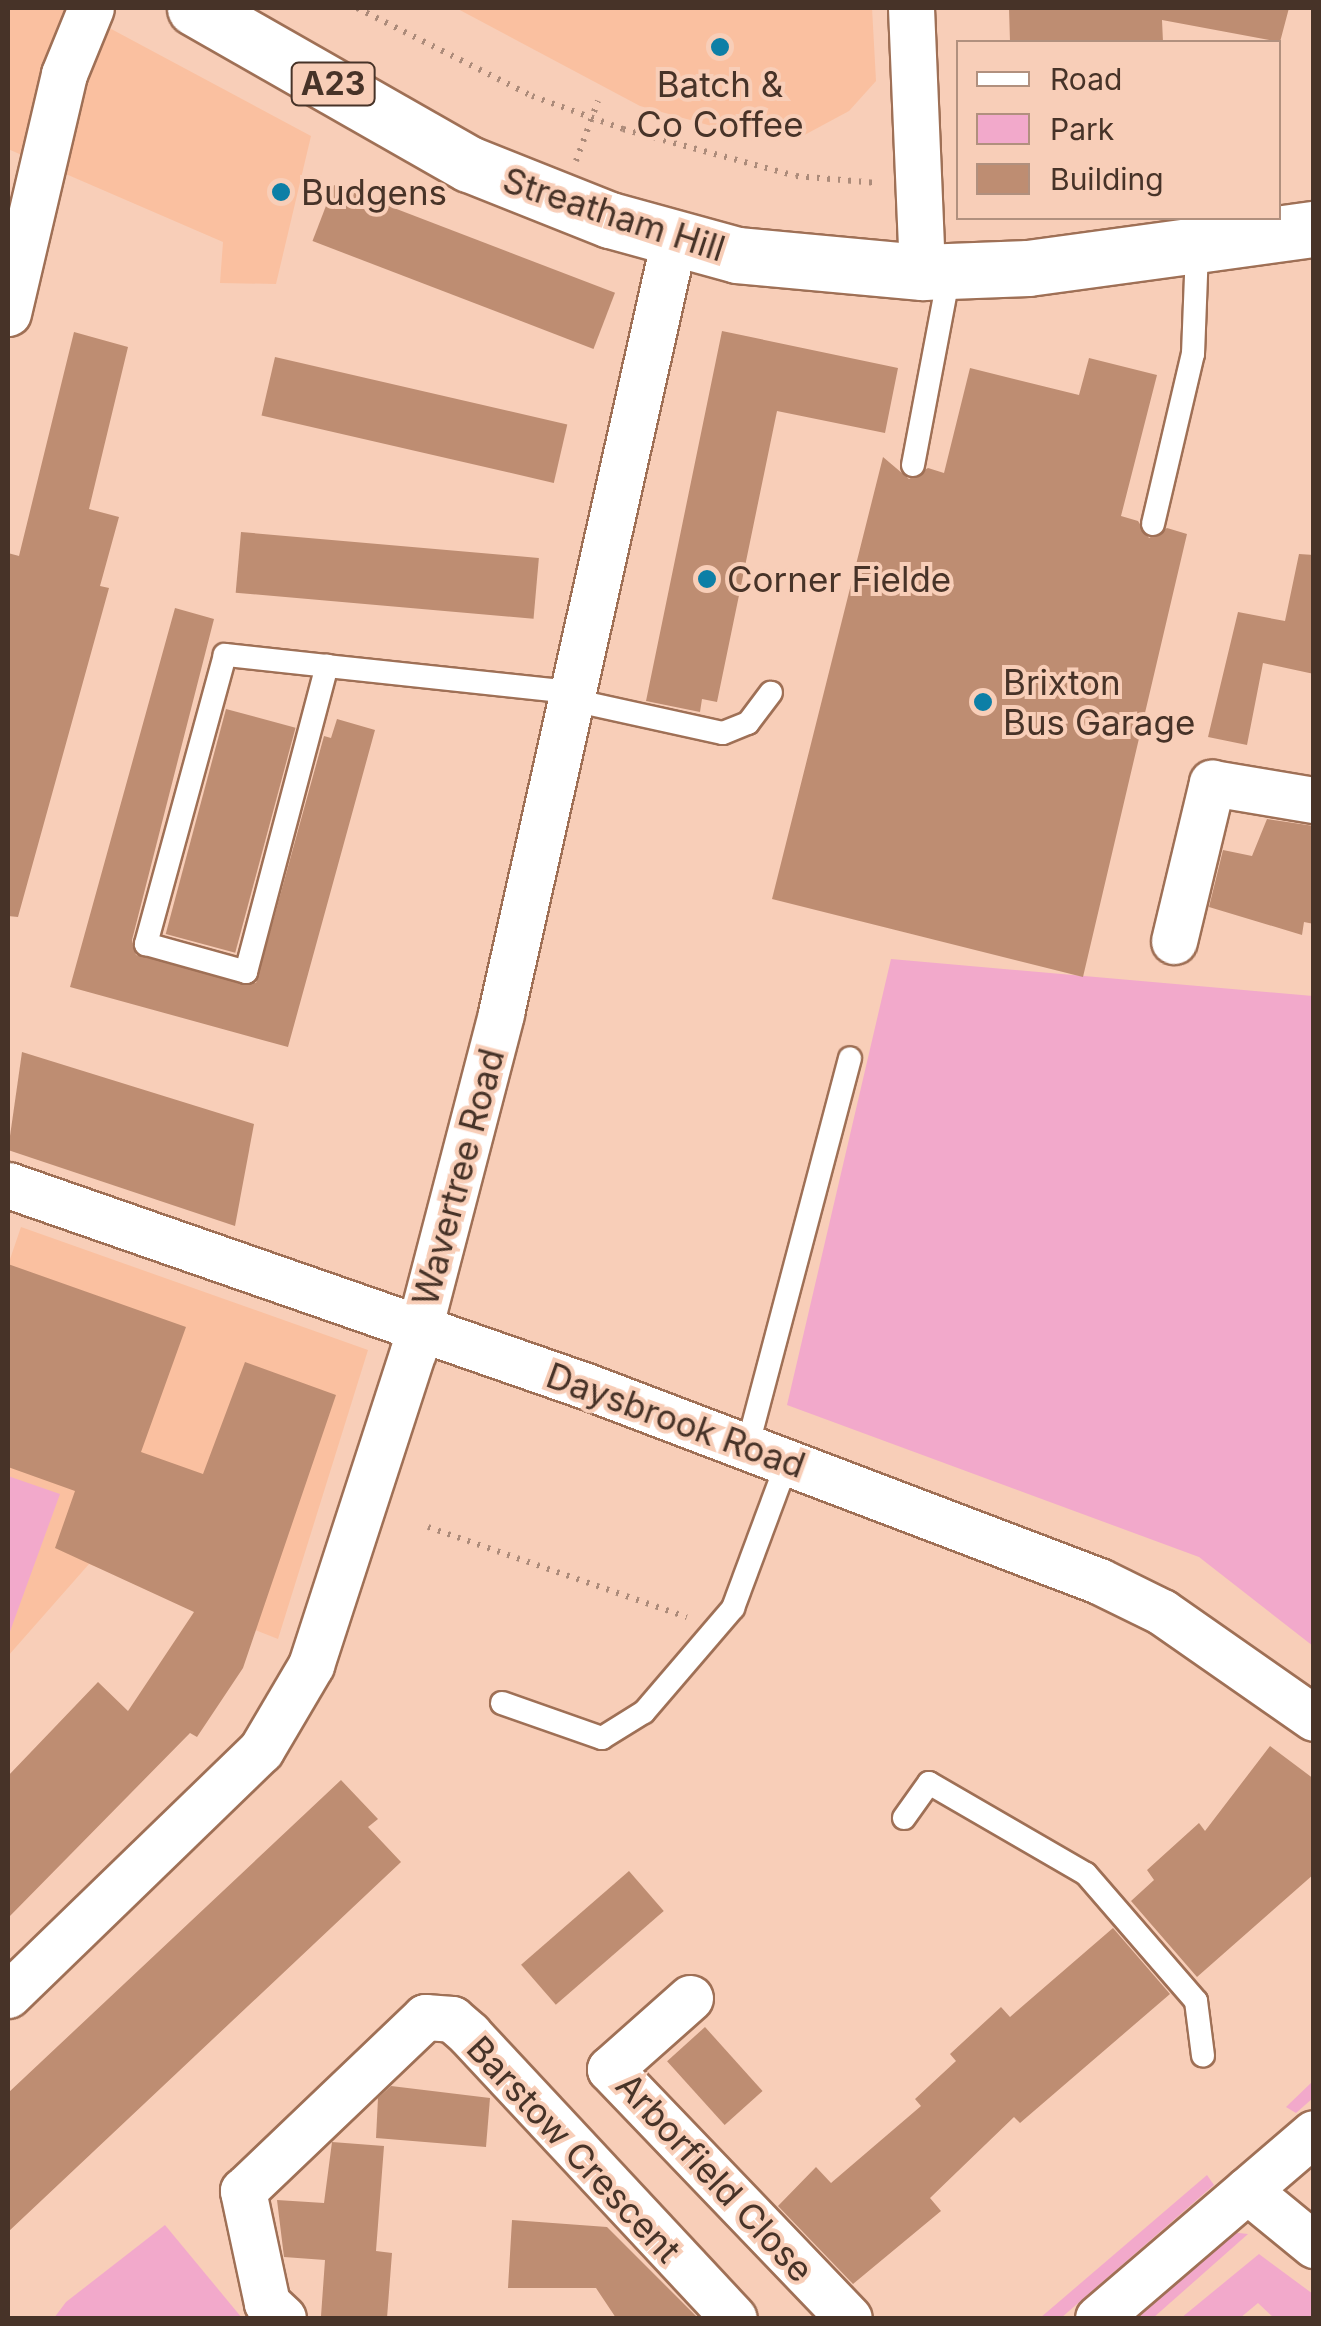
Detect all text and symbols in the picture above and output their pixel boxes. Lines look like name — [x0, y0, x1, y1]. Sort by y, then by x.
marker: Batch & Co Coffee — [709, 36, 731, 58]
legend — [956, 40, 1281, 220]
road number: A23 — [290, 57, 376, 111]
text: Road — [1050, 61, 1122, 97]
place label: Batch & Co Coffee — [636, 63, 804, 145]
text: Park — [1050, 111, 1114, 147]
street label: Streatham Hill — [498, 158, 730, 270]
text: Building — [1050, 161, 1164, 197]
place label: Budgens — [301, 171, 447, 213]
marker: Budgens — [270, 181, 292, 203]
place label: Corner Fielde — [727, 558, 951, 600]
marker: Corner Fielde — [696, 568, 718, 590]
place label: Brixton Bus Garage — [1003, 661, 1195, 743]
marker: Brixton Bus Garage — [972, 691, 994, 713]
street label: Wavertree Road — [404, 1044, 512, 1310]
street label: Daysbrook Road — [541, 1354, 811, 1486]
street label: Barstow Crescent — [458, 2027, 690, 2271]
street label: Arborfield Close — [608, 2064, 822, 2290]

